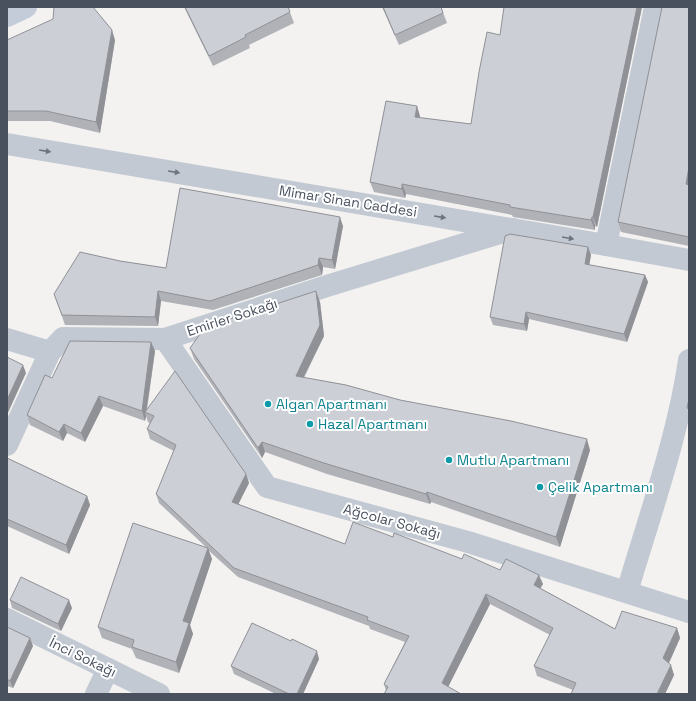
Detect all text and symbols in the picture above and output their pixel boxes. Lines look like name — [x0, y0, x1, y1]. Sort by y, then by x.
one-way arrow — [39, 148, 52, 154]
one-way arrow — [168, 169, 180, 175]
street label: Mimar Sinan Caddesi — [278, 181, 418, 221]
one-way arrow — [434, 214, 446, 220]
one-way arrow — [562, 235, 574, 241]
street label: Emirler Sokağı — [184, 294, 280, 340]
place label: Algan Apartmanı — [276, 395, 387, 413]
marker: Algan Apartmanı — [263, 399, 273, 409]
place label: Hazal Apartmanı — [318, 415, 427, 433]
marker: Hazal Apartmanı — [305, 419, 315, 429]
place label: Mutlu Apartmanı — [457, 451, 569, 469]
marker: Mutlu Apartmanı — [444, 455, 454, 465]
place label: Çelik Apartmanı — [548, 478, 653, 496]
marker: Çelik Apartmanı — [535, 482, 545, 492]
street label: Ağcolar Sokağı — [341, 499, 443, 543]
street label: İnci Sokağı — [47, 633, 119, 681]

